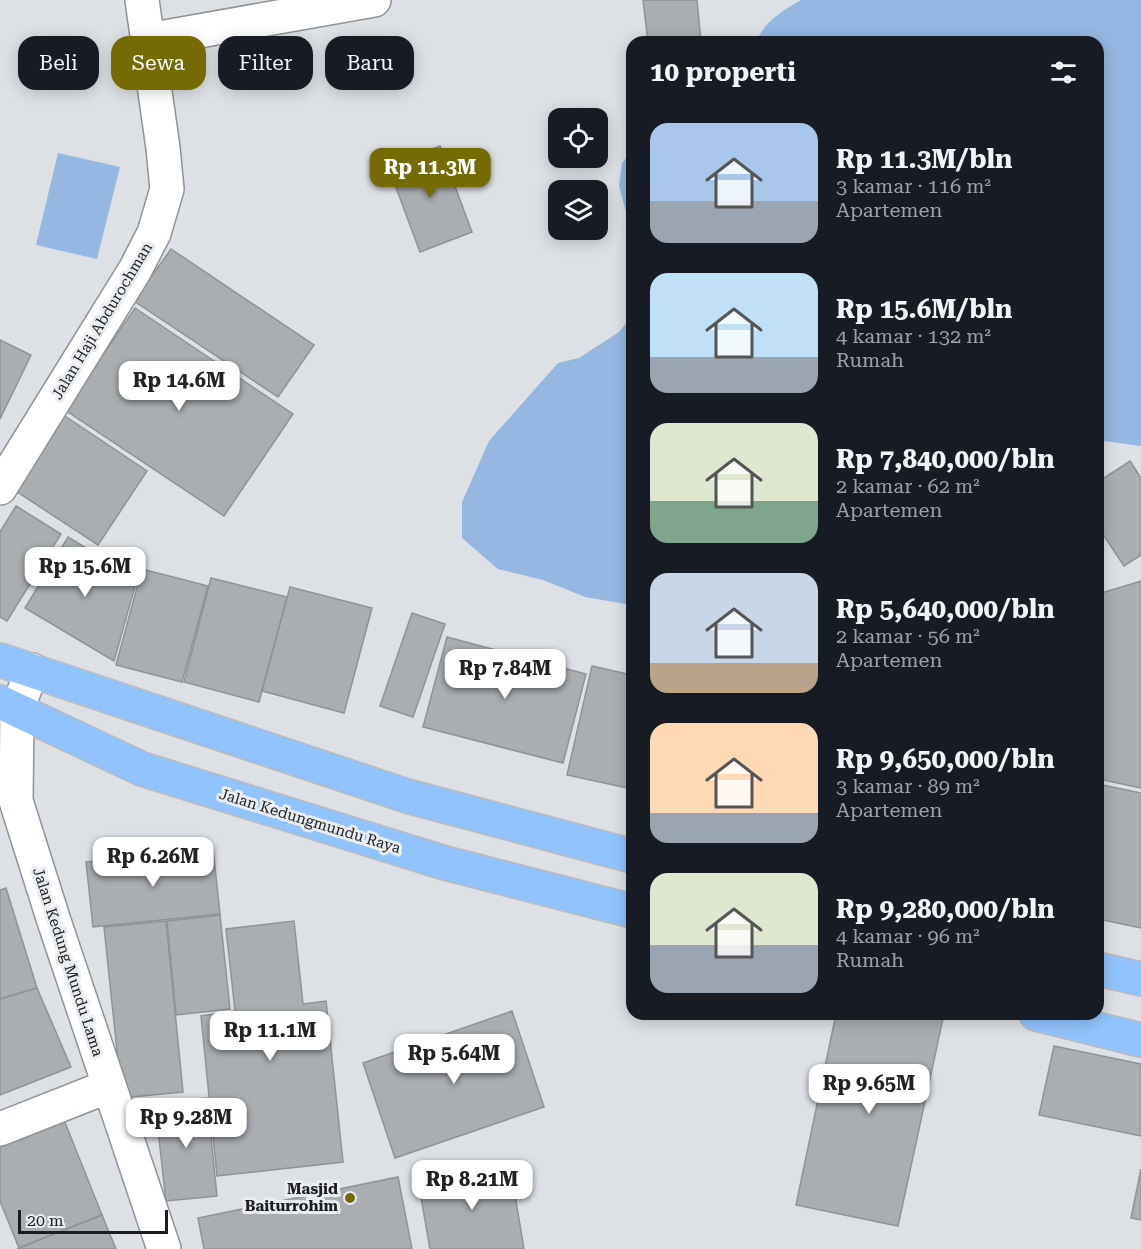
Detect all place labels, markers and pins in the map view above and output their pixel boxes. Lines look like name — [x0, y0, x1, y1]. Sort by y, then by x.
pin: Rp 11.3M — [368, 148, 492, 199]
pin: Rp 14.6M — [117, 361, 241, 412]
pin: Rp 15.6M — [23, 547, 147, 598]
pin: Rp 7.84M — [443, 649, 567, 700]
pin: Rp 6.26M — [91, 837, 215, 888]
pin: Rp 11.1M — [208, 1011, 332, 1062]
pin: Rp 5.64M — [392, 1034, 516, 1085]
pin: Rp 9.65M — [807, 1064, 931, 1115]
pin: Rp 9.28M — [124, 1098, 248, 1149]
pin: Rp 8.21M — [410, 1160, 534, 1211]
place label: Masjid Baiturrohim — [245, 1180, 339, 1215]
marker: Masjid Baiturrohim — [343, 1191, 357, 1205]

